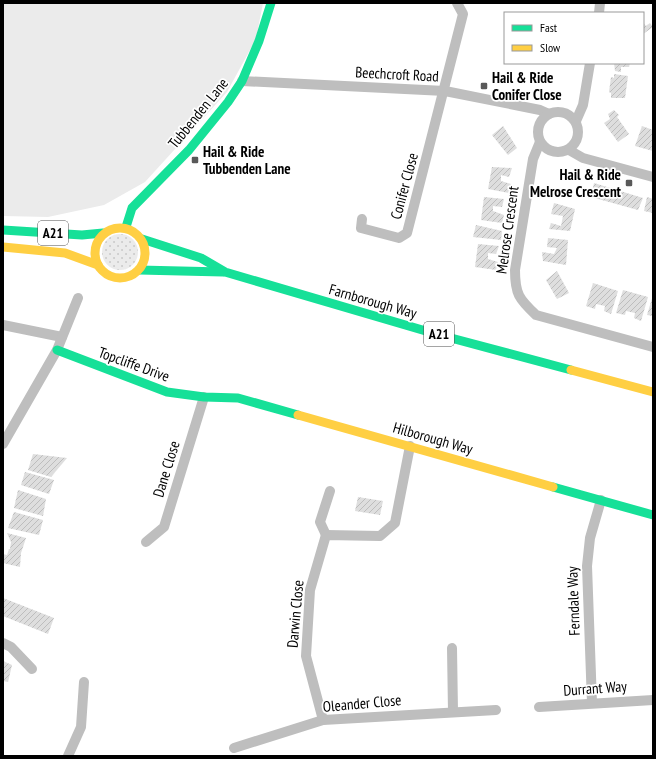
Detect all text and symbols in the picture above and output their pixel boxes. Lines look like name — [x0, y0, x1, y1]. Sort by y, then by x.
legend — [504, 12, 644, 64]
text: Fast — [540, 20, 558, 35]
text: Slow — [540, 40, 561, 55]
street label: Beechcroft Road — [355, 62, 439, 86]
place label: Hail & Ride Conifer Close — [492, 68, 562, 104]
street label: Tubbenden Lane — [164, 74, 232, 152]
marker: Hail & Ride Conifer Close — [479, 81, 489, 91]
place label: Hail & Ride Tubbenden Lane — [203, 142, 291, 178]
street label: Conifer Close — [386, 151, 422, 221]
marker: Hail & Ride Tubbenden Lane — [190, 155, 200, 165]
place label: Hail & Ride Melrose Crescent — [530, 165, 622, 201]
marker: Hail & Ride Melrose Crescent — [624, 178, 634, 188]
street label: Melrose Crescent — [491, 185, 523, 275]
road number: A21 — [38, 221, 68, 245]
street label: Farnborough Way — [327, 279, 419, 323]
road number: A21 — [424, 322, 454, 346]
street label: Topcliffe Drive — [96, 342, 172, 386]
street label: Hilborough Way — [391, 418, 475, 459]
street label: Dane Close — [148, 439, 184, 499]
street label: Ferndale Way — [562, 566, 584, 636]
street label: Darwin Close — [283, 579, 307, 649]
street label: Durrant Way — [563, 676, 628, 700]
street label: Oleander Close — [322, 690, 402, 716]

